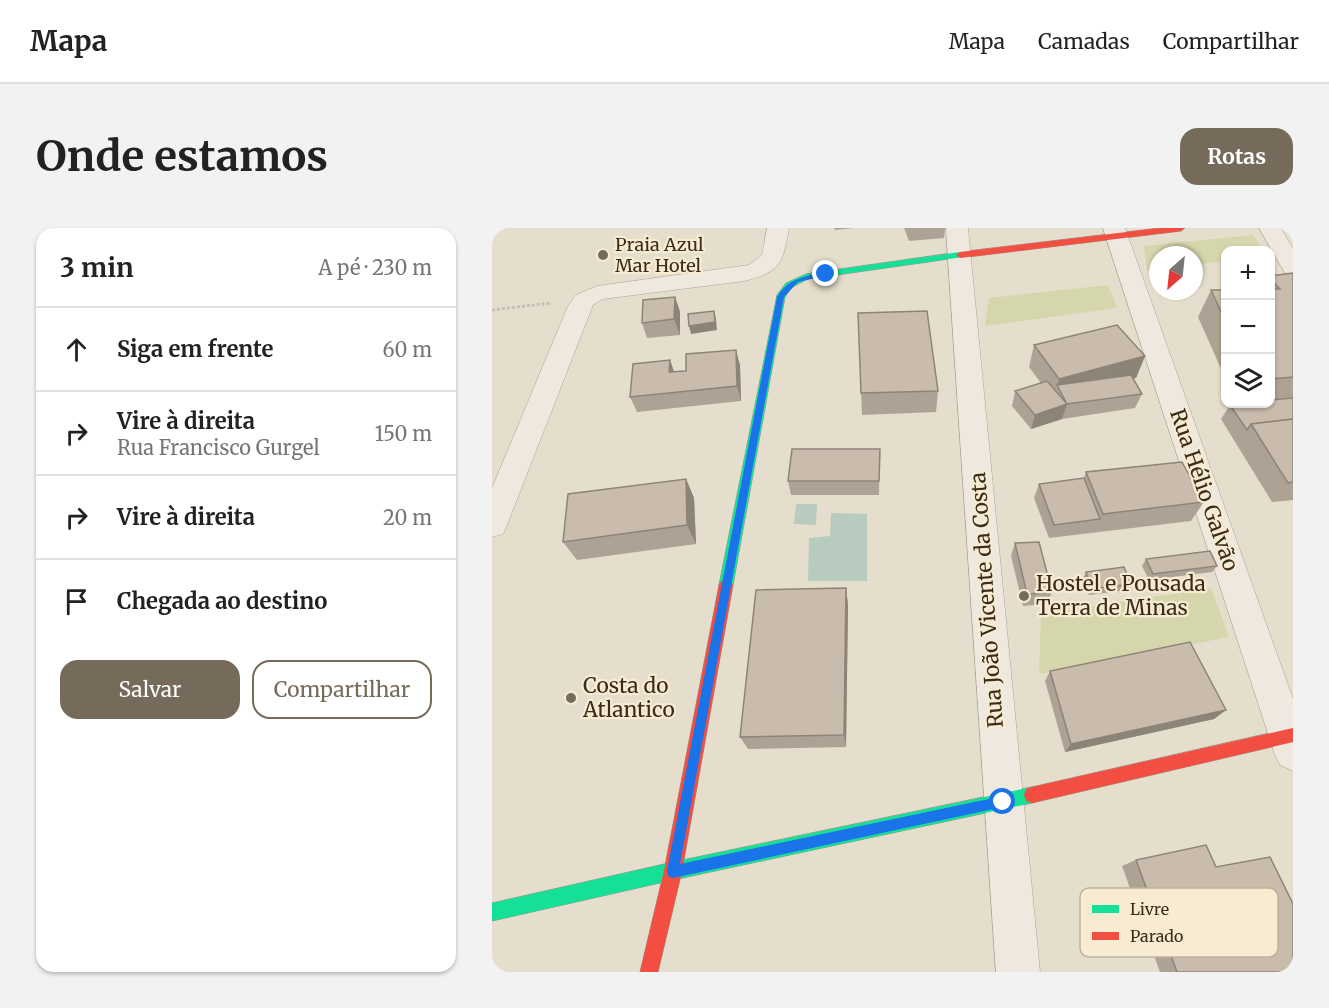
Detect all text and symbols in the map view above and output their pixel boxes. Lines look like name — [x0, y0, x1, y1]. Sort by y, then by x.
text: Mapa — [30, 23, 107, 59]
text: Mapa — [949, 28, 1005, 55]
text: Camadas — [1038, 28, 1130, 55]
text: Compartilhar — [1163, 28, 1299, 55]
button: Rotas — [1180, 128, 1293, 185]
text: Onde estamos — [36, 130, 328, 182]
place label: Praia Azul Mar Hotel — [615, 233, 704, 277]
north arrow — [1149, 246, 1203, 300]
map controls — [1221, 246, 1275, 408]
button: + — [1221, 246, 1275, 300]
marker: Praia Azul Mar Hotel — [596, 248, 610, 262]
text: 3 min — [60, 251, 134, 284]
text: A pé · 230 m — [318, 255, 432, 280]
route end — [812, 260, 838, 286]
button: − — [1221, 300, 1275, 354]
icon: ahead — [60, 333, 93, 366]
text: Siga em frente — [117, 335, 273, 363]
text: 60 m — [382, 337, 432, 362]
button: layers — [1221, 354, 1275, 408]
street label: Rua Hélio Galvão — [1164, 405, 1245, 574]
text: Vire à direita — [117, 407, 255, 435]
icon: right — [60, 417, 93, 450]
text: 150 m — [375, 421, 432, 446]
text: Rua Francisco Gurgel — [117, 435, 320, 460]
street label: Rua João Vicente da Costa — [964, 471, 1009, 729]
icon: right — [60, 501, 93, 534]
text: Vire à direita — [117, 503, 255, 531]
text: 20 m — [383, 505, 432, 530]
place label: Hostel e Pousada Terra de Minas — [1036, 570, 1206, 621]
icon: arrive — [60, 585, 93, 618]
text: Chegada ao destino — [117, 587, 327, 615]
marker: Hostel e Pousada Terra de Minas — [1017, 589, 1031, 603]
button: Salvar — [60, 660, 240, 719]
button: Compartilhar — [252, 660, 432, 719]
place label: Costa do Atlantico — [582, 672, 675, 723]
marker: Costa do Atlantico — [564, 691, 578, 705]
route start — [989, 788, 1015, 814]
legend — [1080, 888, 1278, 957]
text: Livre — [1130, 899, 1169, 919]
text: Parado — [1130, 926, 1183, 946]

